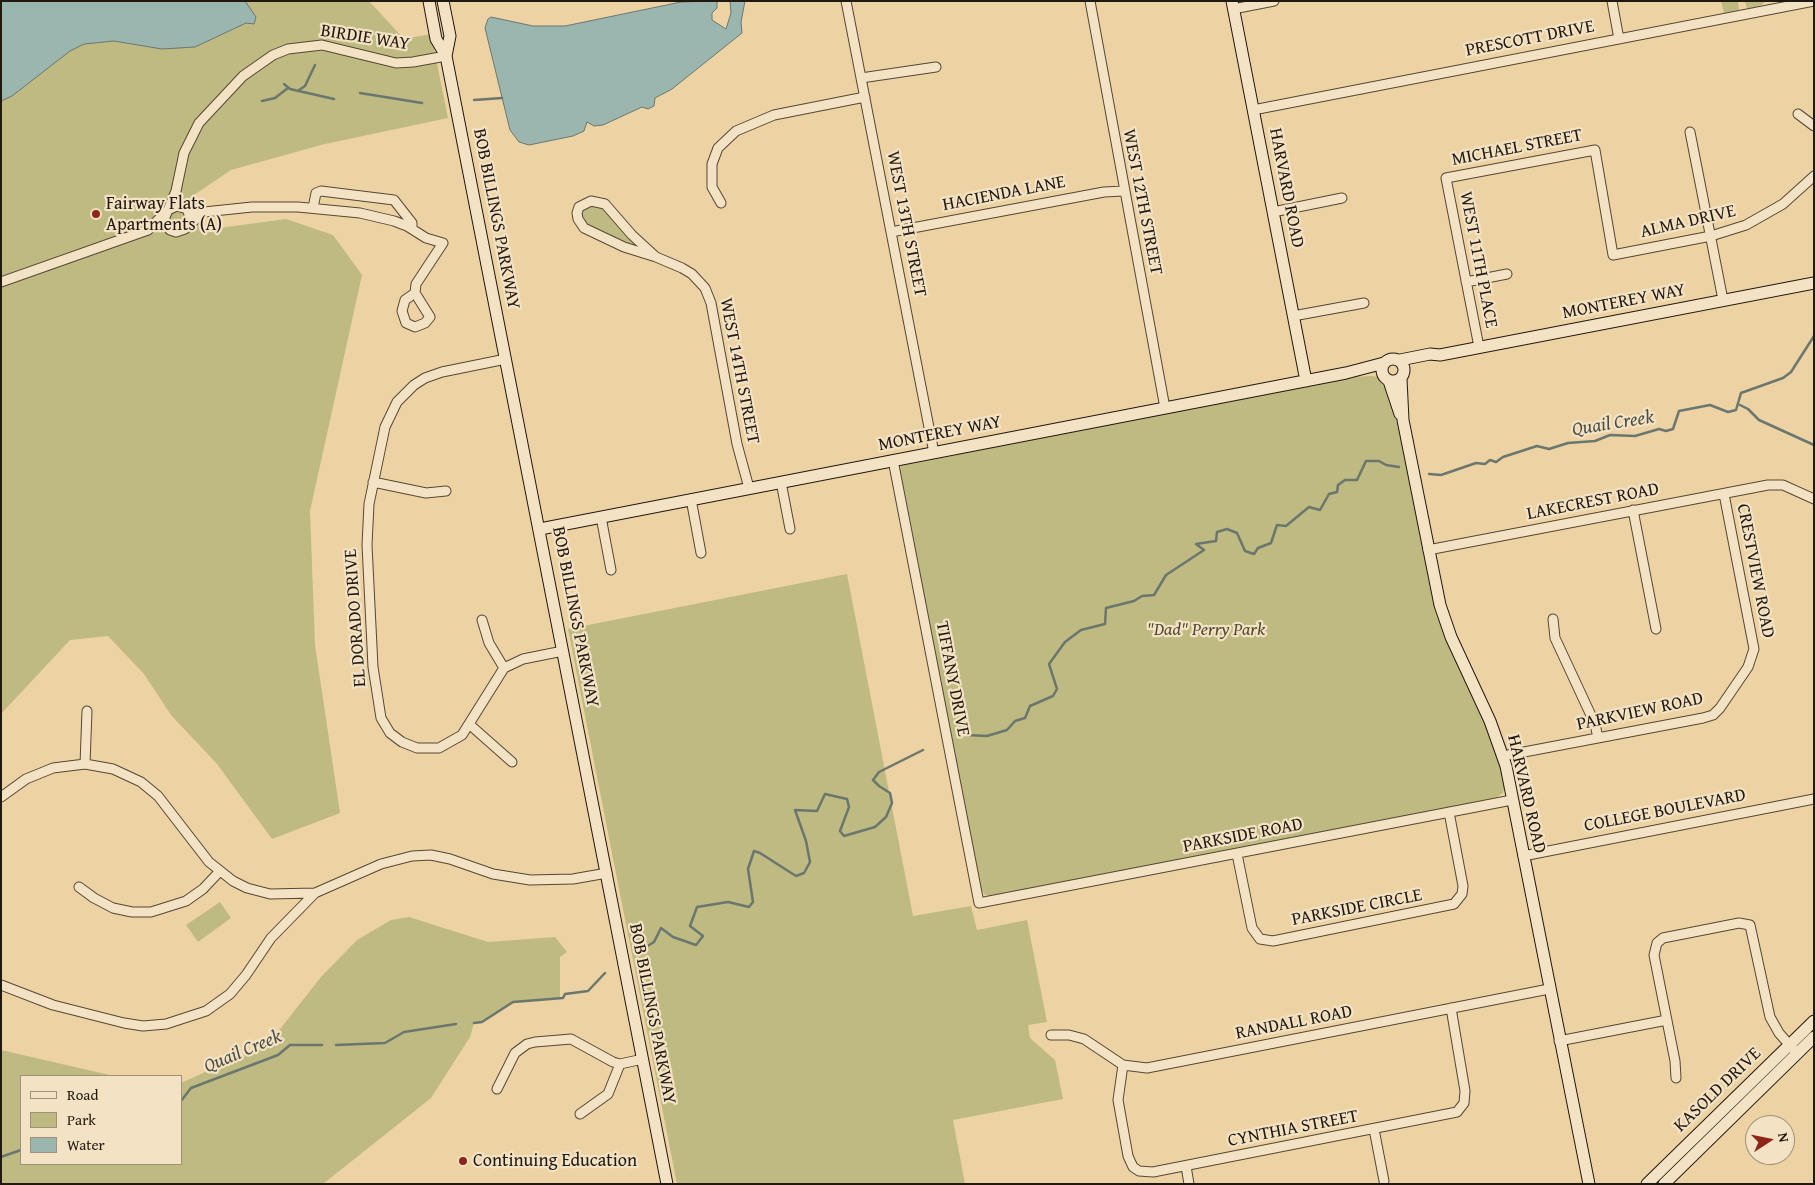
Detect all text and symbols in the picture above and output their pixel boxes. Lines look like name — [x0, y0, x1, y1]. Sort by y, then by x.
street label: PRESCOTT DRIVE — [1464, 16, 1596, 62]
street label: BIRDIE WAY — [319, 20, 411, 56]
street label: MICHAEL STREET — [1450, 125, 1584, 171]
street label: HARVARD ROAD — [1264, 126, 1308, 250]
street label: BOB BILLINGS PARKWAY — [468, 127, 524, 311]
street label: WEST 12TH STREET — [1117, 127, 1167, 277]
street label: WEST 13TH STREET — [881, 149, 931, 299]
street label: HACIENDA LANE — [941, 172, 1067, 216]
street label: WEST 11TH PLACE — [1454, 190, 1502, 330]
place label: Fairway Flats Apartments (A) — [106, 193, 222, 235]
street label: ALMA DRIVE — [1638, 201, 1738, 243]
marker: Fairway Flats Apartments (A) — [90, 208, 102, 220]
street label: MONTEREY WAY — [1561, 279, 1687, 325]
street label: WEST 14TH STREET — [714, 296, 764, 446]
water label: Quail Creek — [1570, 406, 1656, 442]
street label: MONTEREY WAY — [877, 411, 1003, 457]
street label: LAKECREST ROAD — [1525, 479, 1661, 525]
street label: CRESTVIEW ROAD — [1731, 502, 1779, 640]
street label: BOB BILLINGS PARKWAY — [547, 525, 603, 709]
street label: EL DORADO DRIVE — [340, 548, 372, 688]
street label: TIFFANY DRIVE — [930, 619, 974, 739]
park label: "Dad" Perry Park — [1147, 619, 1265, 641]
street label: PARKVIEW ROAD — [1575, 688, 1705, 736]
street label: HARVARD ROAD — [1502, 732, 1550, 856]
street label: COLLEGE BOULEVARD — [1582, 785, 1748, 837]
street label: PARKSIDE ROAD — [1181, 814, 1305, 858]
street label: PARKSIDE CIRCLE — [1290, 885, 1424, 931]
street label: BOB BILLINGS PARKWAY — [624, 922, 680, 1106]
street label: RANDALL ROAD — [1234, 1001, 1354, 1045]
water label: Quail Creek — [201, 1025, 285, 1079]
street label: KASOLD DRIVE — [1670, 1043, 1766, 1137]
legend — [20, 1075, 182, 1165]
text: Road — [67, 1084, 98, 1105]
street label: CYNTHIA STREET — [1226, 1106, 1360, 1152]
text: Park — [67, 1109, 96, 1130]
north arrow — [1745, 1115, 1795, 1165]
text: N — [1773, 1131, 1794, 1144]
text: Water — [67, 1134, 105, 1155]
place label: Continuing Education — [473, 1150, 637, 1172]
marker: Continuing Education — [457, 1155, 469, 1167]

